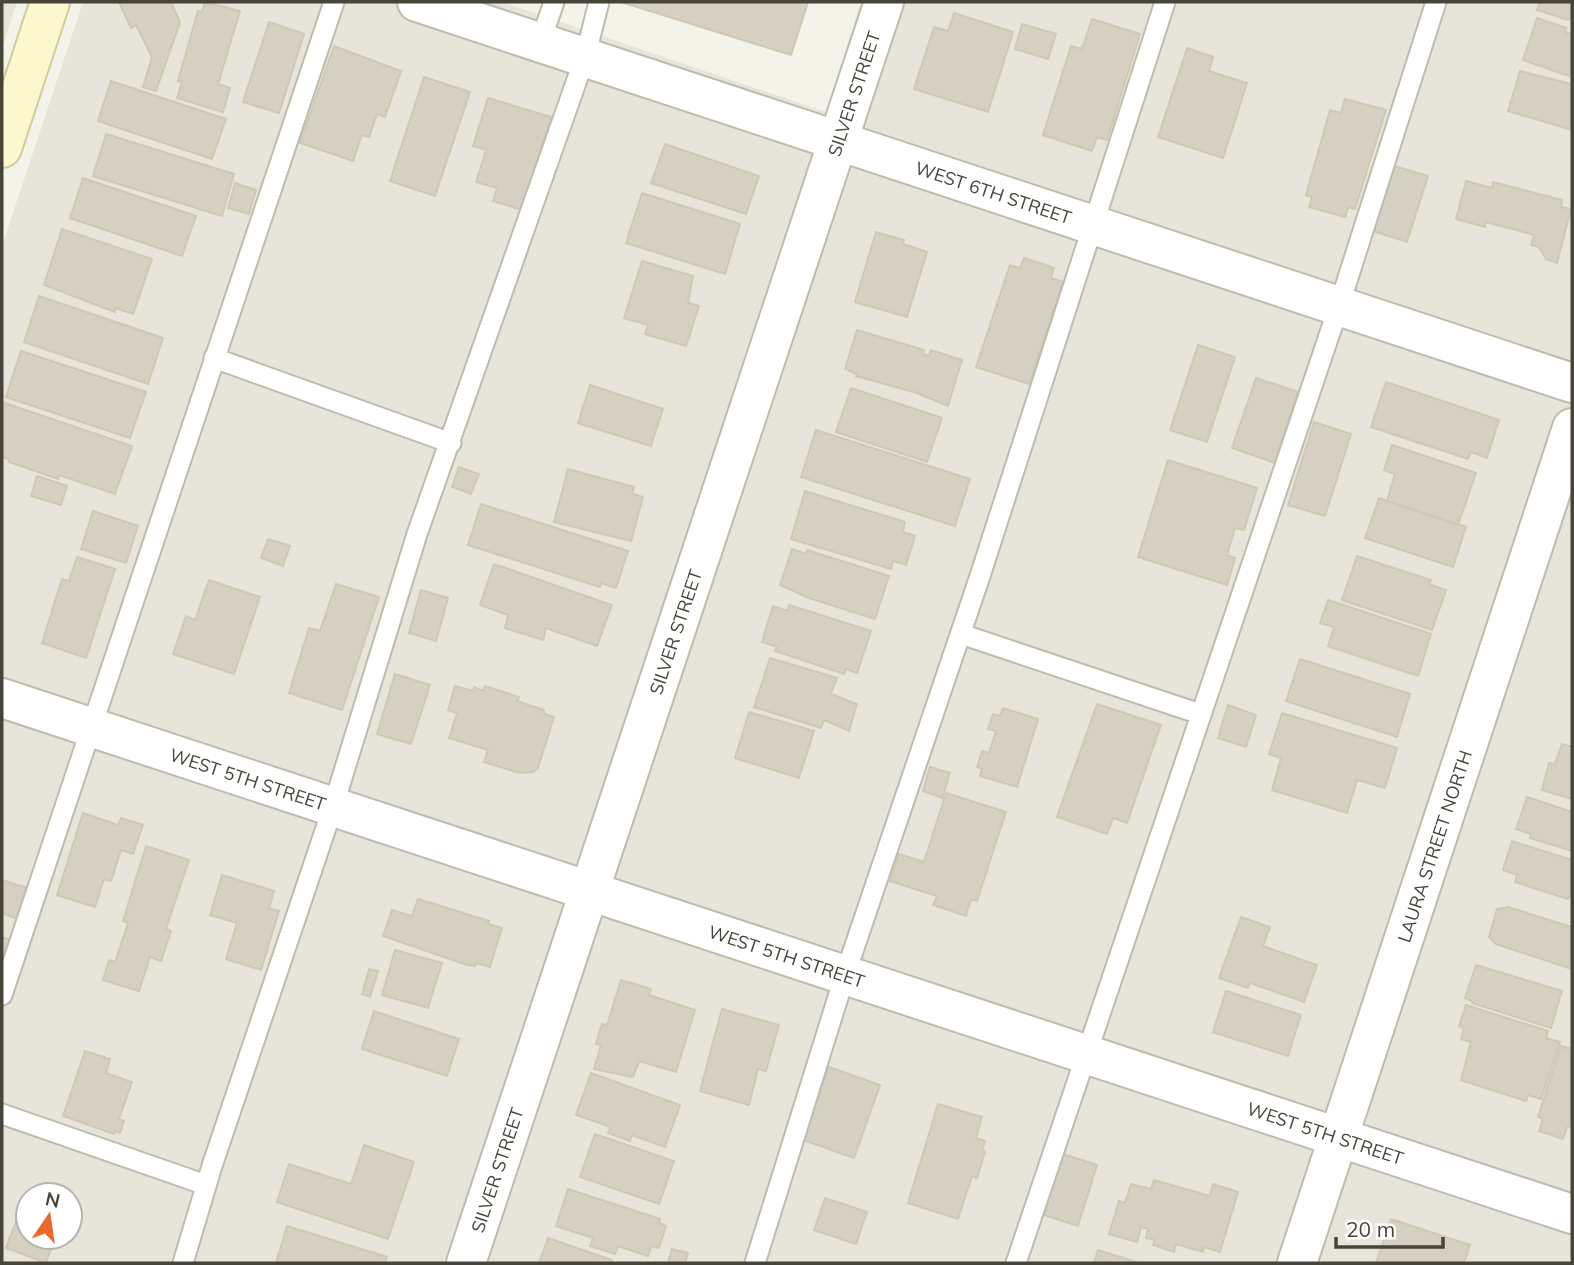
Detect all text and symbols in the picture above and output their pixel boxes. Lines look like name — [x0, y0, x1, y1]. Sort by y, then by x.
street label: SILVER STREET — [822, 28, 885, 159]
street label: WEST 6TH STREET — [912, 156, 1075, 229]
street label: SILVER STREET — [644, 566, 707, 697]
street label: WEST 5TH STREET — [167, 742, 329, 815]
street label: LAURA STREET NORTH — [1392, 747, 1477, 945]
street label: WEST 5TH STREET — [706, 919, 868, 992]
street label: WEST 5TH STREET — [1244, 1097, 1407, 1169]
street label: SILVER STREET — [465, 1104, 528, 1236]
north arrow — [14, 1181, 84, 1251]
text: N — [43, 1186, 63, 1213]
scale bar — [1336, 1206, 1443, 1250]
text: 20 m — [1346, 1216, 1395, 1242]

